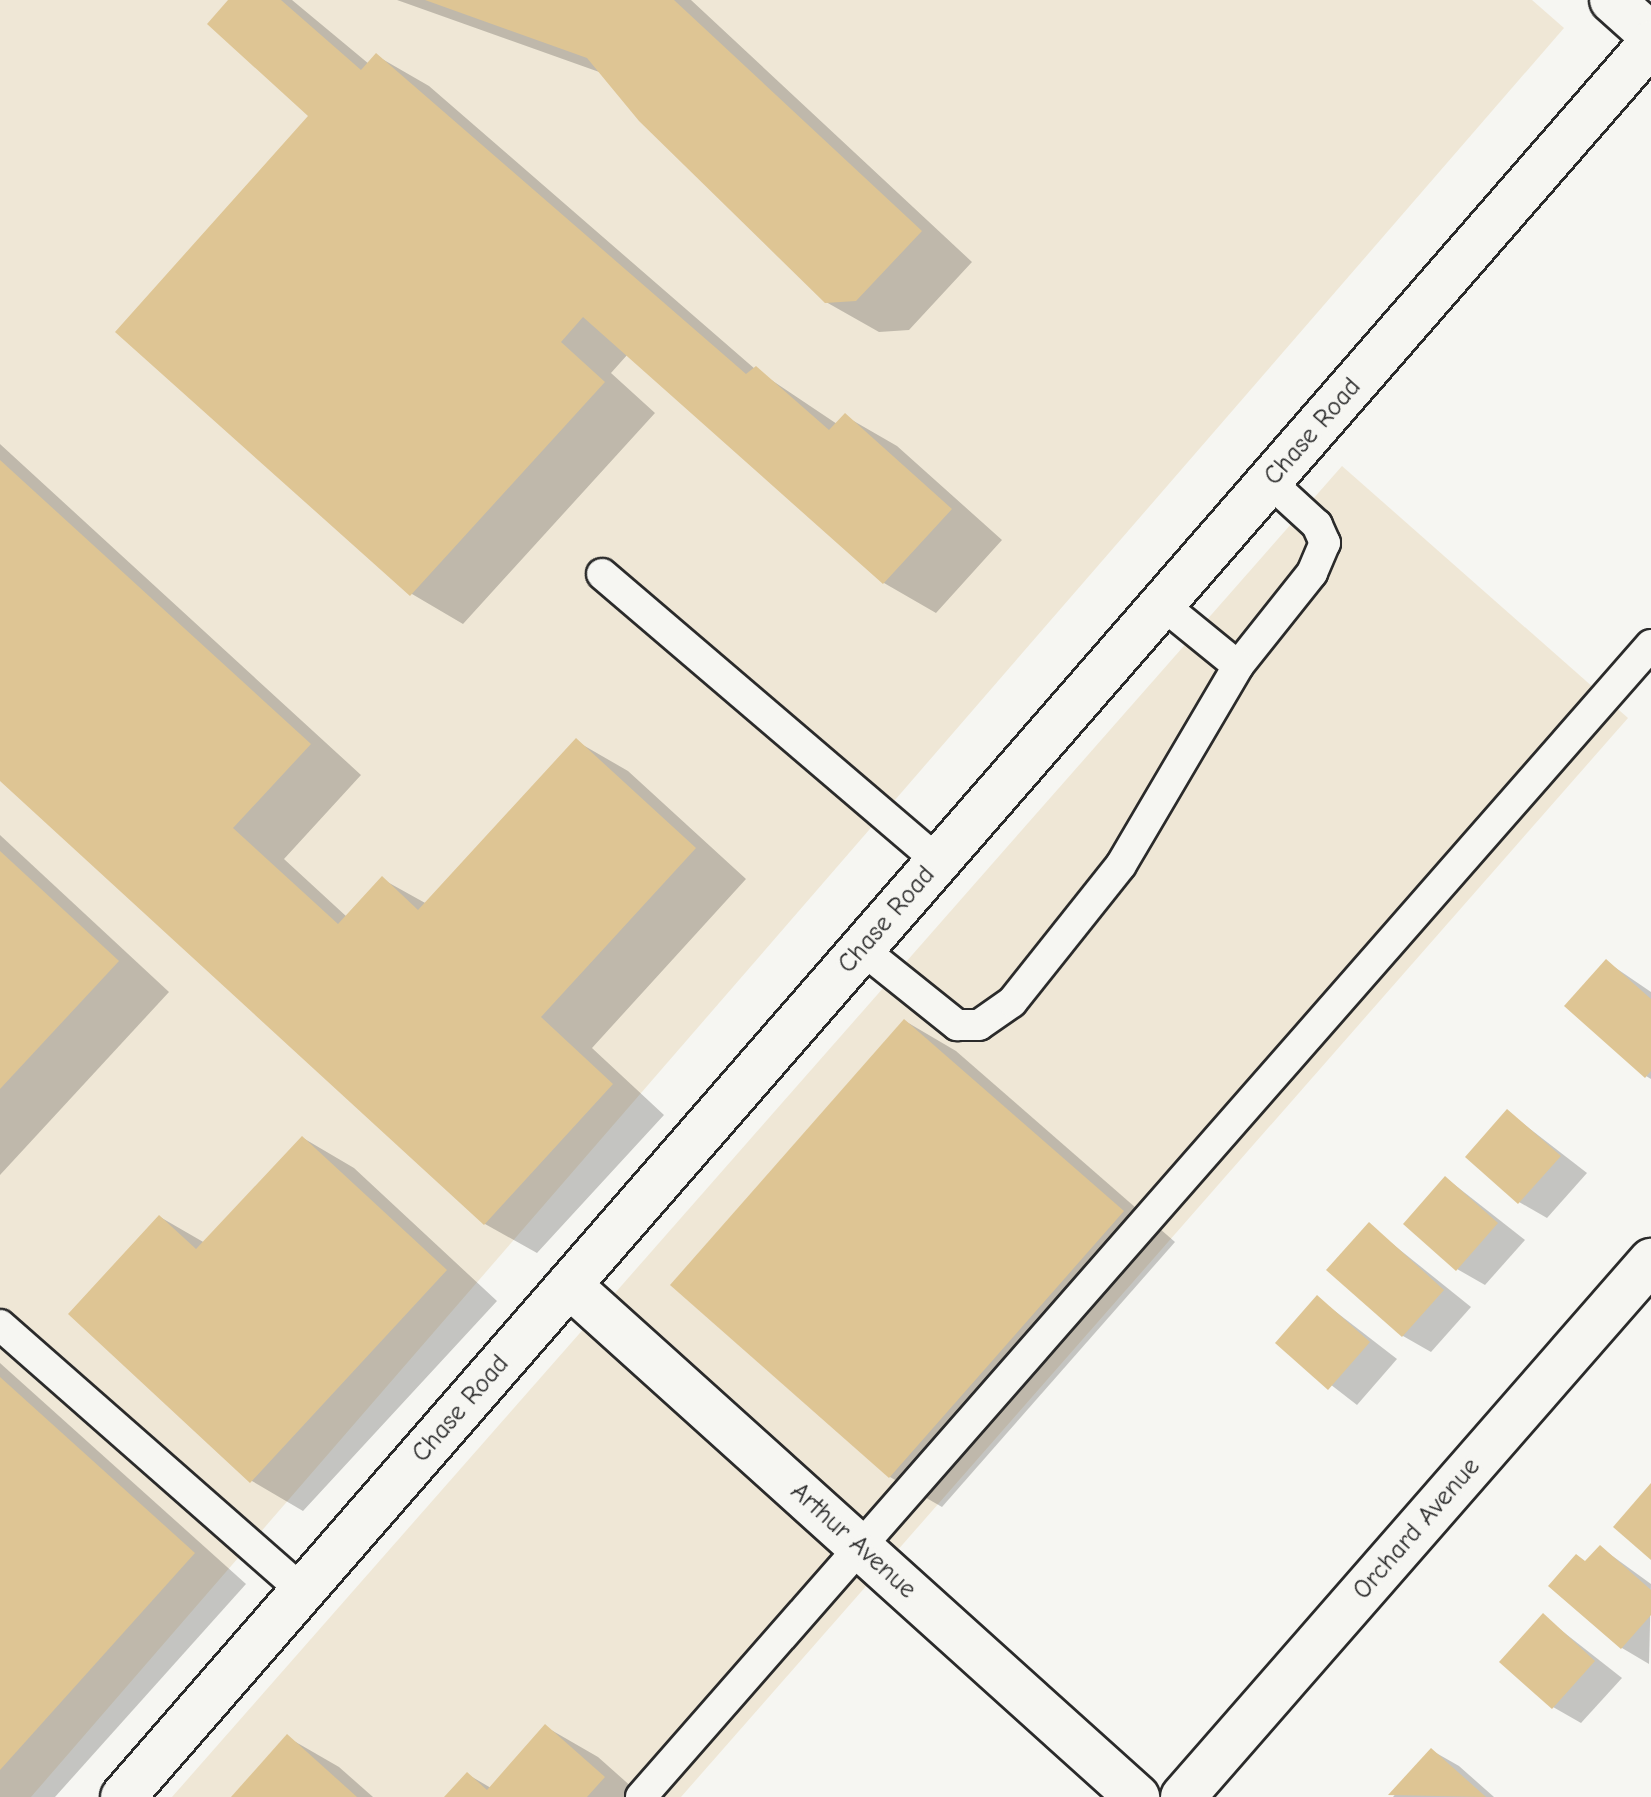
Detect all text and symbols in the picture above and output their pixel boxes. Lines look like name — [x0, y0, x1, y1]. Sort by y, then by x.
street label: Chase Road — [1258, 372, 1368, 492]
street label: Chase Road — [832, 860, 942, 980]
street label: Chase Road — [406, 1349, 516, 1469]
street label: Orchard Avenue — [1347, 1452, 1487, 1606]
street label: Arthur Avenue — [784, 1476, 922, 1606]

